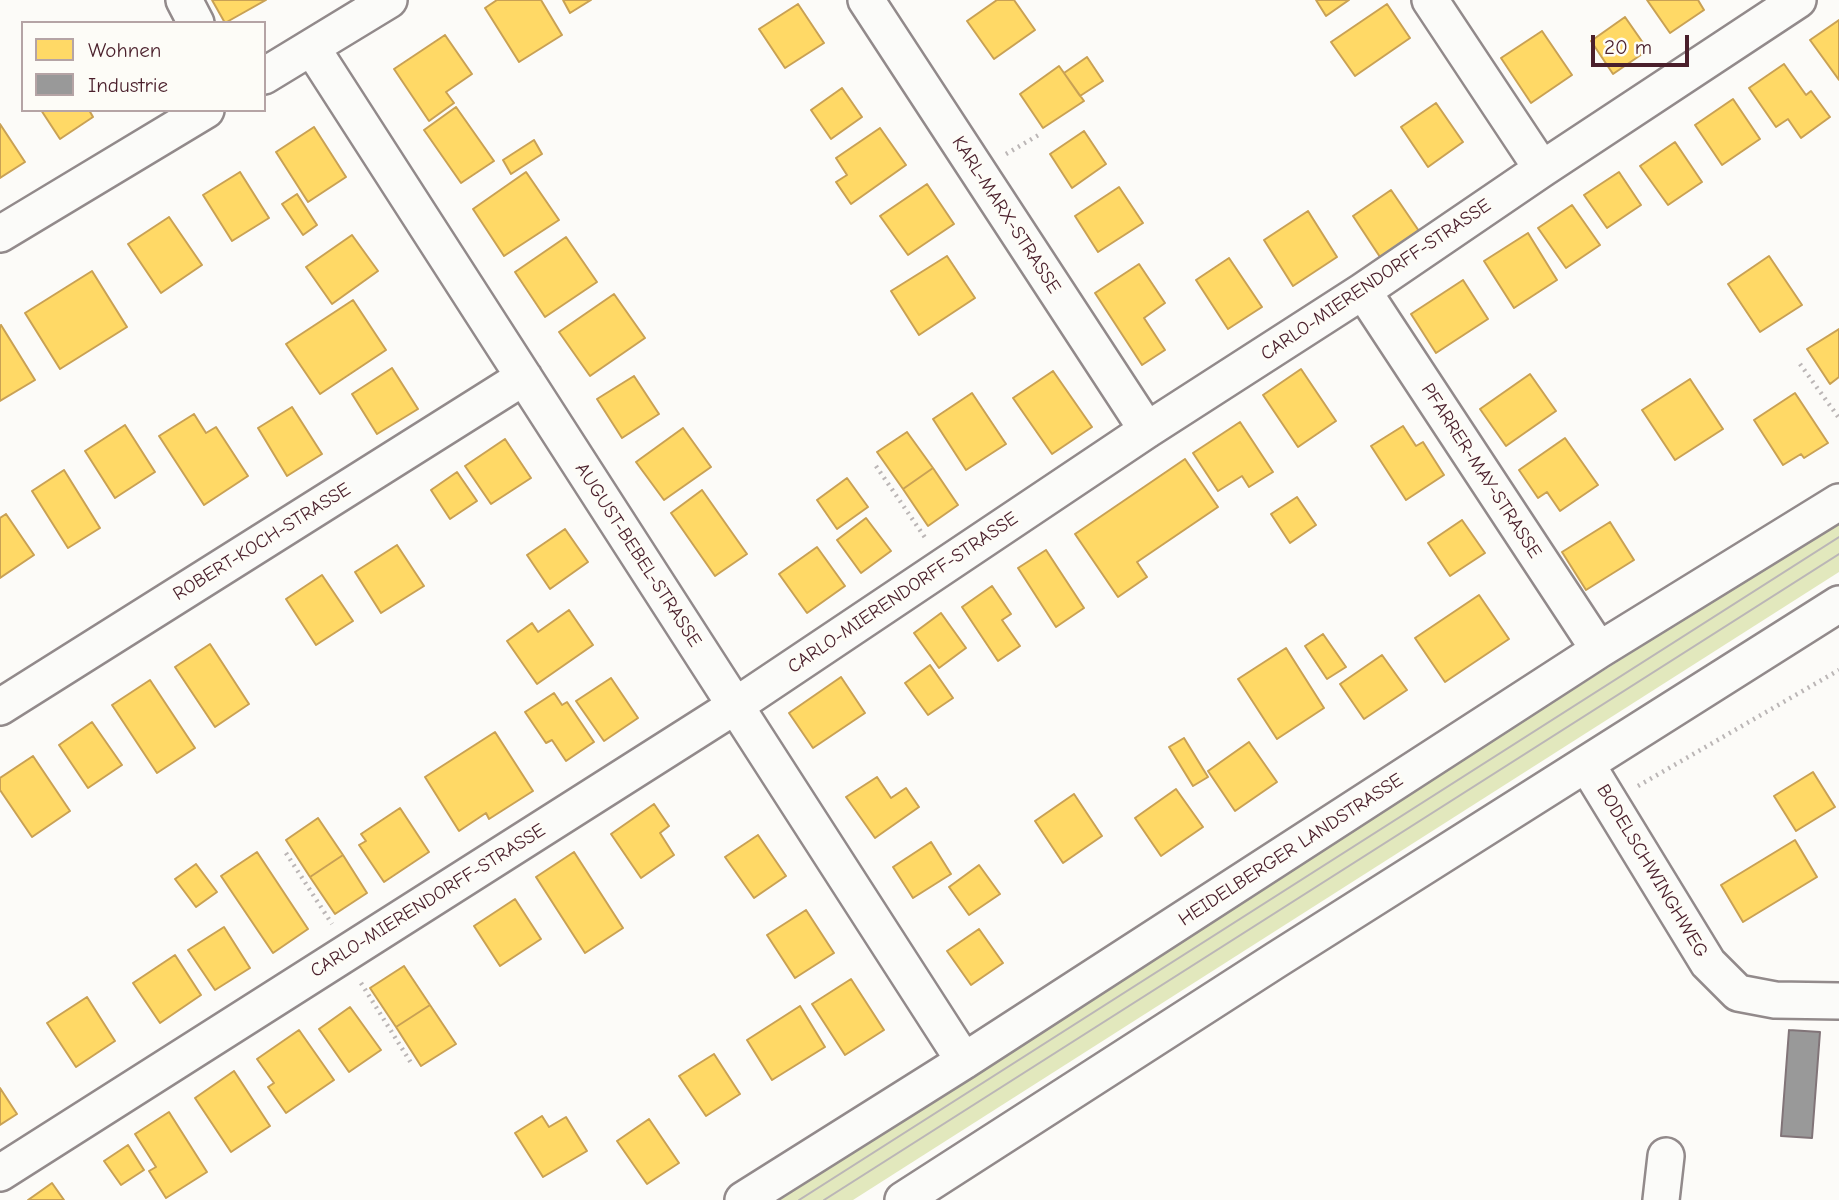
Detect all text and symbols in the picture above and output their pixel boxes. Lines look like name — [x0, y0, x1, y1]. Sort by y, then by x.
legend — [21, 21, 266, 112]
scale bar — [1594, 21, 1692, 65]
text: 20 m — [1604, 35, 1652, 59]
text: Wohnen — [88, 38, 161, 62]
text: Industrie — [88, 73, 168, 97]
street label: KARL-MARX-STRASSE — [947, 132, 1065, 298]
street label: CARLO-MIERENDORFF-STRASSE — [1257, 194, 1495, 366]
street label: PFARRER-MAY-STRASSE — [1416, 379, 1546, 563]
street label: AUGUST-BEBEL-STRASSE — [570, 459, 706, 651]
street label: ROBERT-KOCH-STRASSE — [169, 478, 355, 606]
street label: CARLO-MIERENDORFF-STRASSE — [784, 507, 1022, 679]
street label: HEIDELBERGER LANDSTRASSE — [1174, 769, 1408, 931]
street label: BODELSCHWINGHWEG — [1591, 780, 1713, 962]
street label: CARLO-MIERENDORFF-STRASSE — [306, 819, 550, 983]

